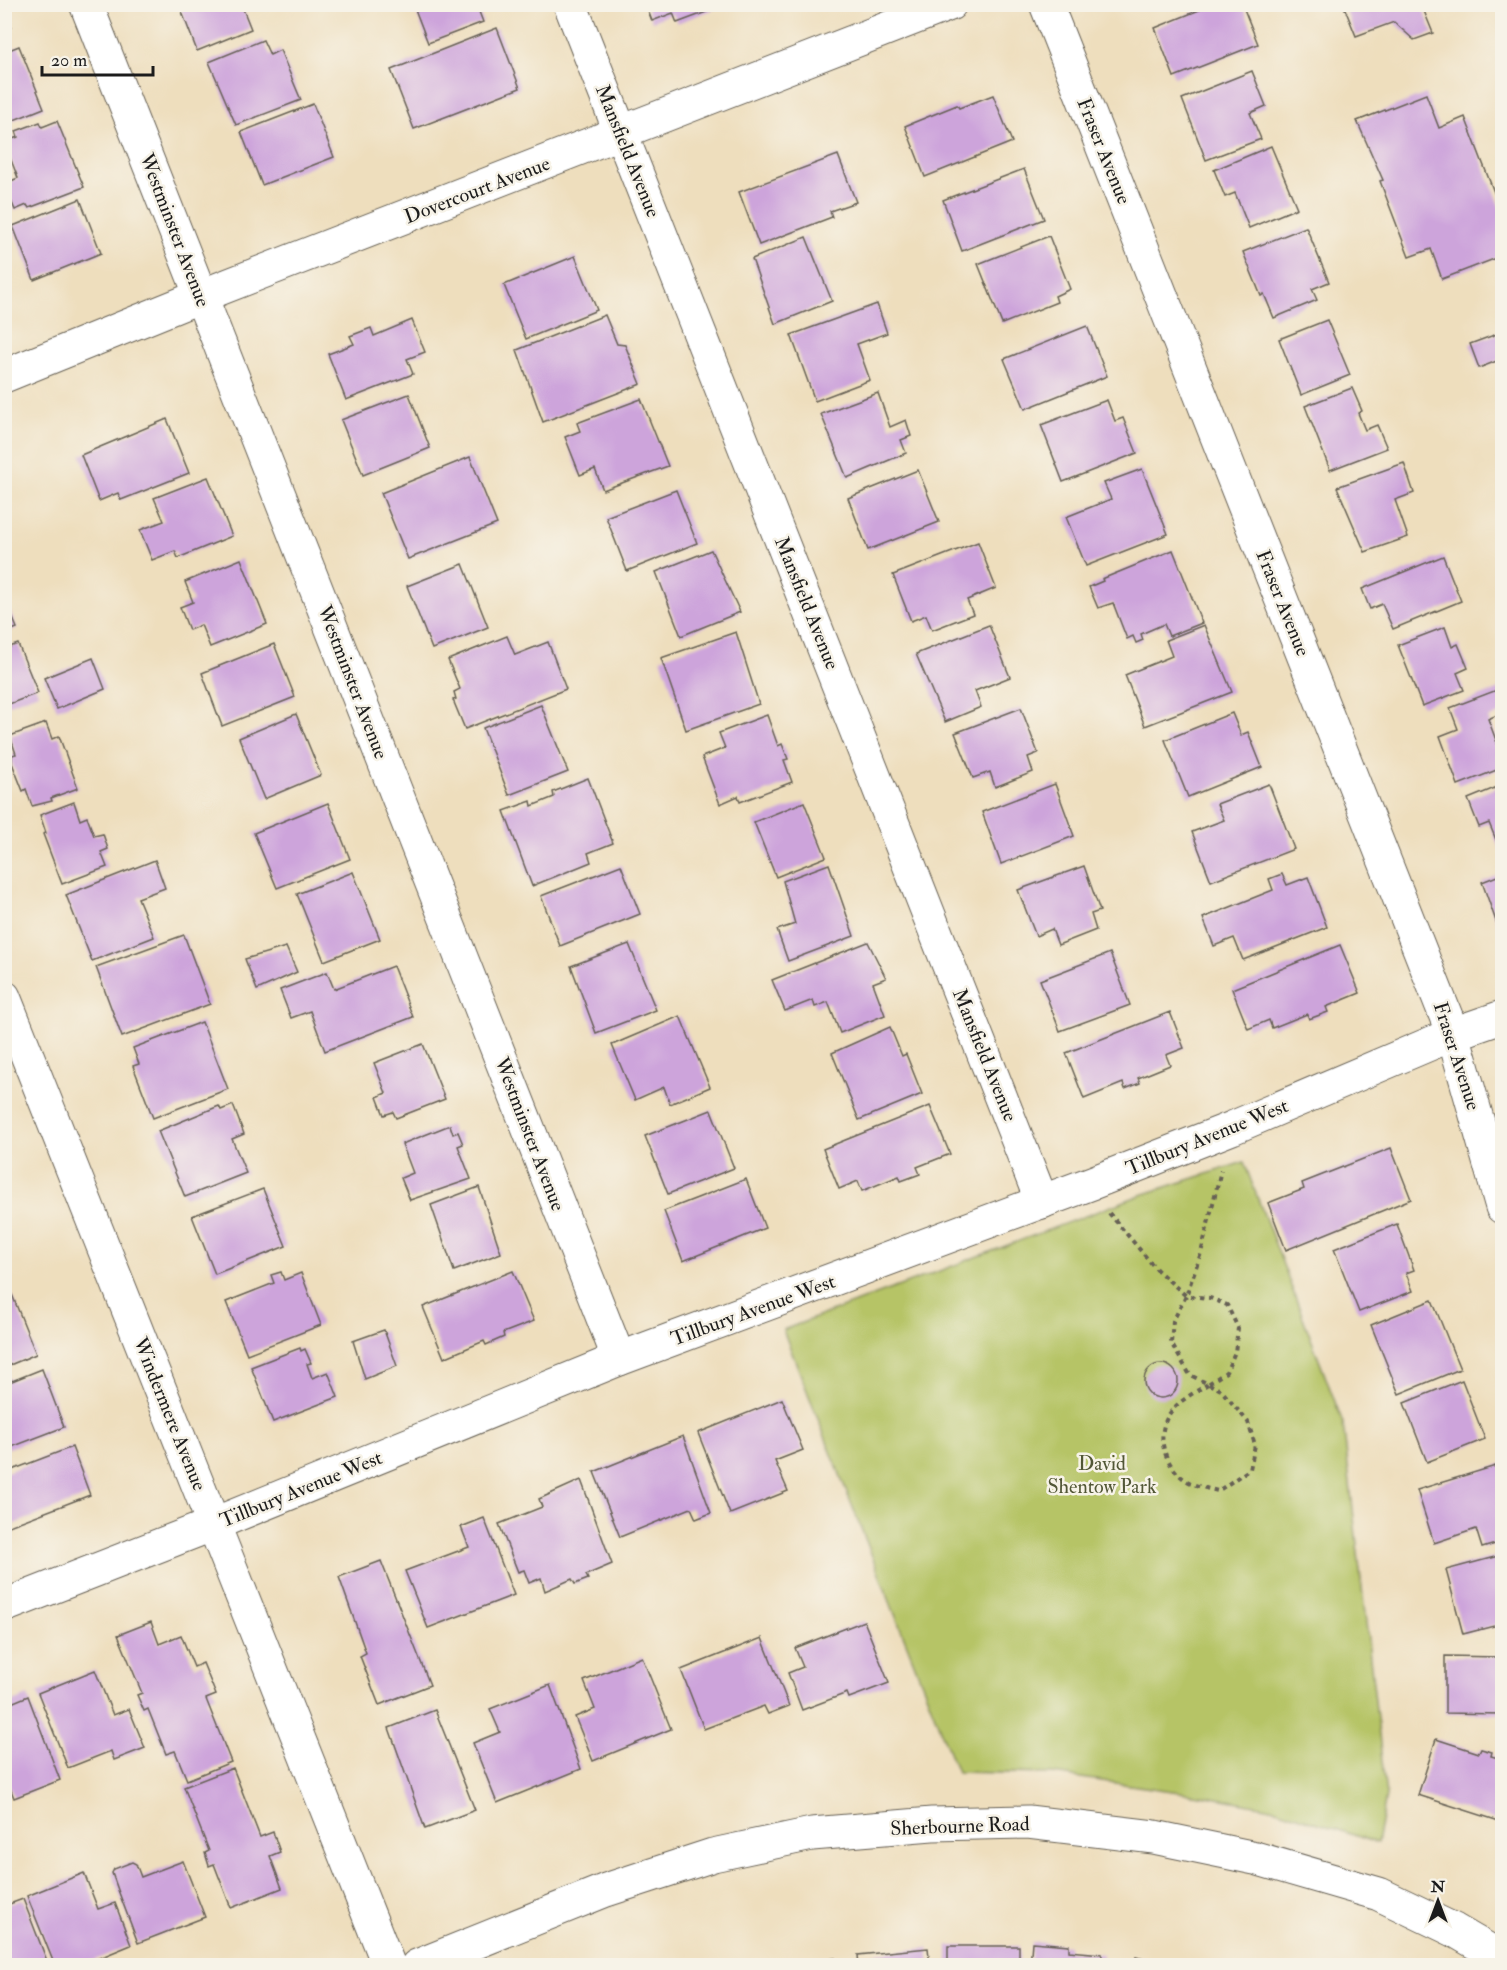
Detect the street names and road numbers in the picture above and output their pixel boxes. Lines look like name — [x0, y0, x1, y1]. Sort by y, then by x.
street label: Mansfield Avenue — [590, 81, 666, 221]
street label: Fraser Avenue — [1071, 94, 1137, 208]
street label: Westminster Avenue — [134, 149, 216, 310]
street label: Dovercourt Avenue — [401, 151, 553, 229]
street label: Mansfield Avenue — [769, 533, 845, 673]
street label: Fraser Avenue — [1250, 546, 1316, 660]
street label: Westminster Avenue — [312, 601, 394, 762]
street label: Mansfield Avenue — [947, 985, 1023, 1125]
street label: Fraser Avenue — [1428, 999, 1486, 1113]
street label: Westminster Avenue — [489, 1053, 571, 1214]
street label: Tillbury Avenue West — [1122, 1093, 1292, 1181]
street label: Tillbury Avenue West — [667, 1268, 839, 1351]
street label: Windermere Avenue — [127, 1333, 212, 1494]
street label: Tillbury Avenue West — [216, 1445, 386, 1533]
street label: Sherbourne Road — [890, 1811, 1030, 1841]

